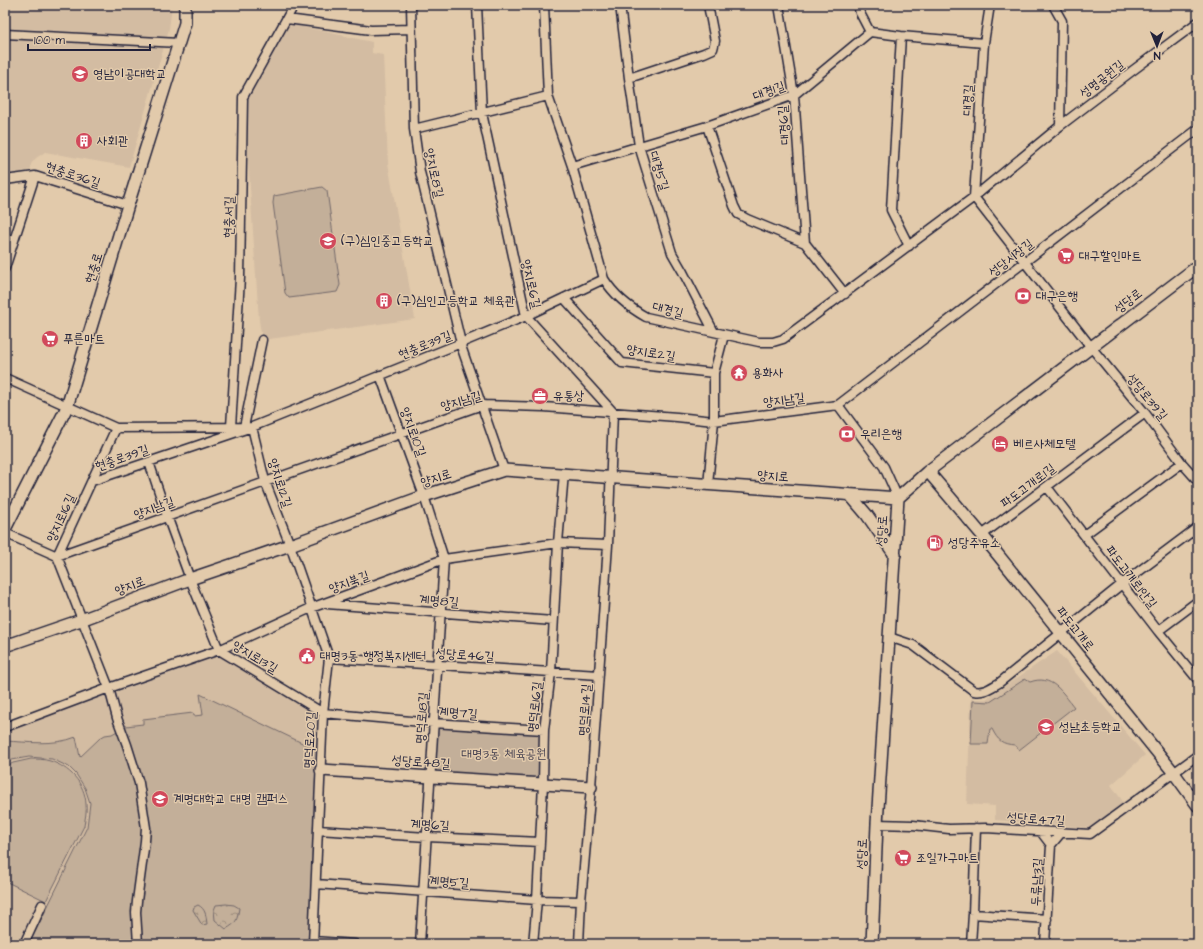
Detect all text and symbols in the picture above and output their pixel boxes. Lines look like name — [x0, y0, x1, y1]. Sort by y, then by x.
scale bar — [28, 26, 150, 52]
north arrow — [1137, 26, 1177, 66]
text: 100 m — [34, 32, 65, 49]
text: N — [1153, 48, 1161, 63]
street label: 성명공원길 — [1076, 56, 1128, 102]
school or university icon: 영남이공대학교 — [70, 64, 90, 84]
place label: 영남이공대학교 — [93, 65, 166, 83]
street label: 대경1길 — [750, 77, 788, 105]
street label: 대경길 — [958, 84, 978, 116]
street label: 대경6길 — [774, 105, 794, 145]
building icon: 사회관 — [74, 131, 94, 151]
place label: 사회관 — [96, 132, 128, 150]
street label: 양지로8길 — [420, 147, 448, 199]
street label: 대경5길 — [644, 149, 674, 193]
street label: 현충로36길 — [43, 158, 103, 192]
street label: 현충서길 — [220, 196, 238, 238]
school or university icon: (구)심인중고등학교 — [318, 231, 338, 251]
place label: (구)심인중고등학교 — [341, 232, 433, 250]
street label: 성당시장길 — [985, 235, 1037, 281]
supermarket icon: 대구할인마트 — [1056, 246, 1076, 266]
place label: 대구할인마트 — [1079, 247, 1142, 265]
street label: 현충로 — [81, 250, 107, 286]
street label: 양지로6길 — [517, 258, 545, 310]
street label: 성당로 — [1110, 284, 1146, 318]
bank icon: 대구은행 — [1013, 286, 1033, 306]
place label: 대구은행 — [1036, 287, 1078, 305]
building icon: (구)심인고등학교 체육관 — [374, 291, 394, 311]
place label: (구)심인고등학교 체육관 — [397, 292, 515, 310]
street label: 대경길 — [651, 297, 685, 323]
street label: 현충로39길 — [396, 326, 454, 364]
supermarket icon: 푸른마트 — [40, 329, 60, 349]
place label: 푸른마트 — [63, 330, 105, 348]
street label: 양지로2길 — [625, 340, 677, 366]
temple icon: 용화사 — [729, 363, 749, 383]
place label: 용화사 — [752, 364, 783, 382]
street label: 성당로39길 — [1122, 370, 1172, 424]
office icon: 유통상 — [530, 386, 550, 406]
street label: 양지남길 — [438, 387, 484, 415]
place label: 유통상 — [553, 387, 584, 405]
street label: 양지남길 — [762, 389, 806, 411]
street label: 양지로10길 — [396, 405, 430, 459]
bank icon: 우리은행 — [837, 424, 857, 444]
place label: 우리은행 — [860, 425, 902, 443]
hotel icon: 베르사체모텔 — [990, 434, 1010, 454]
place label: 베르사체모텔 — [1013, 435, 1076, 453]
street label: 현충로39길 — [93, 440, 151, 476]
street label: 양지로12길 — [264, 456, 296, 510]
street label: 파도고개로1길 — [997, 459, 1059, 513]
street label: 양지로 — [418, 465, 454, 491]
street label: 양지로 — [757, 466, 789, 486]
street label: 양지로16길 — [42, 491, 80, 545]
street label: 양지남길 — [131, 492, 177, 524]
street label: 성당로 — [872, 515, 892, 547]
fuel station icon: 성당주유소 — [925, 533, 945, 553]
place label: 성당주유소 — [948, 534, 1000, 552]
street label: 파도고개로1안길 — [1101, 542, 1161, 612]
street label: 양지북길 — [326, 566, 372, 598]
street label: 양지로 — [112, 572, 148, 600]
street label: 계명8길 — [419, 591, 459, 611]
street label: 파도고개로 — [1052, 603, 1098, 655]
street label: 양지로13길 — [229, 636, 281, 678]
street label: 성당로46길 — [435, 644, 495, 666]
public building icon: 대명3동 행정복지센터 — [297, 646, 317, 666]
place label: 대명3동 행정복지센터 — [320, 647, 426, 665]
street label: 명덕로16길 — [523, 680, 547, 734]
street label: 명덕로14길 — [574, 683, 596, 737]
street label: 명덕로18길 — [411, 691, 433, 745]
street label: 계명7길 — [438, 703, 478, 723]
street label: 명덕로20길 — [300, 711, 320, 769]
school or university icon: 성남초등학교 — [1036, 717, 1056, 737]
place label: 성남초등학교 — [1059, 718, 1122, 736]
park label: 대명3동 체육공원 — [461, 745, 547, 763]
street label: 성당로48길 — [391, 751, 451, 773]
school or university icon: 계명대학교 대명 캠퍼스 — [150, 789, 170, 809]
place label: 계명대학교 대명 캠퍼스 — [173, 790, 288, 808]
street label: 성당로47길 — [1006, 808, 1066, 830]
street label: 계명6길 — [410, 815, 450, 835]
street label: 성당로 — [852, 838, 872, 870]
supermarket icon: 조일가구마트 — [893, 848, 913, 868]
place label: 조일가구마트 — [916, 849, 979, 867]
street label: 두류남3길 — [1027, 857, 1047, 907]
street label: 계명5길 — [428, 872, 470, 892]

